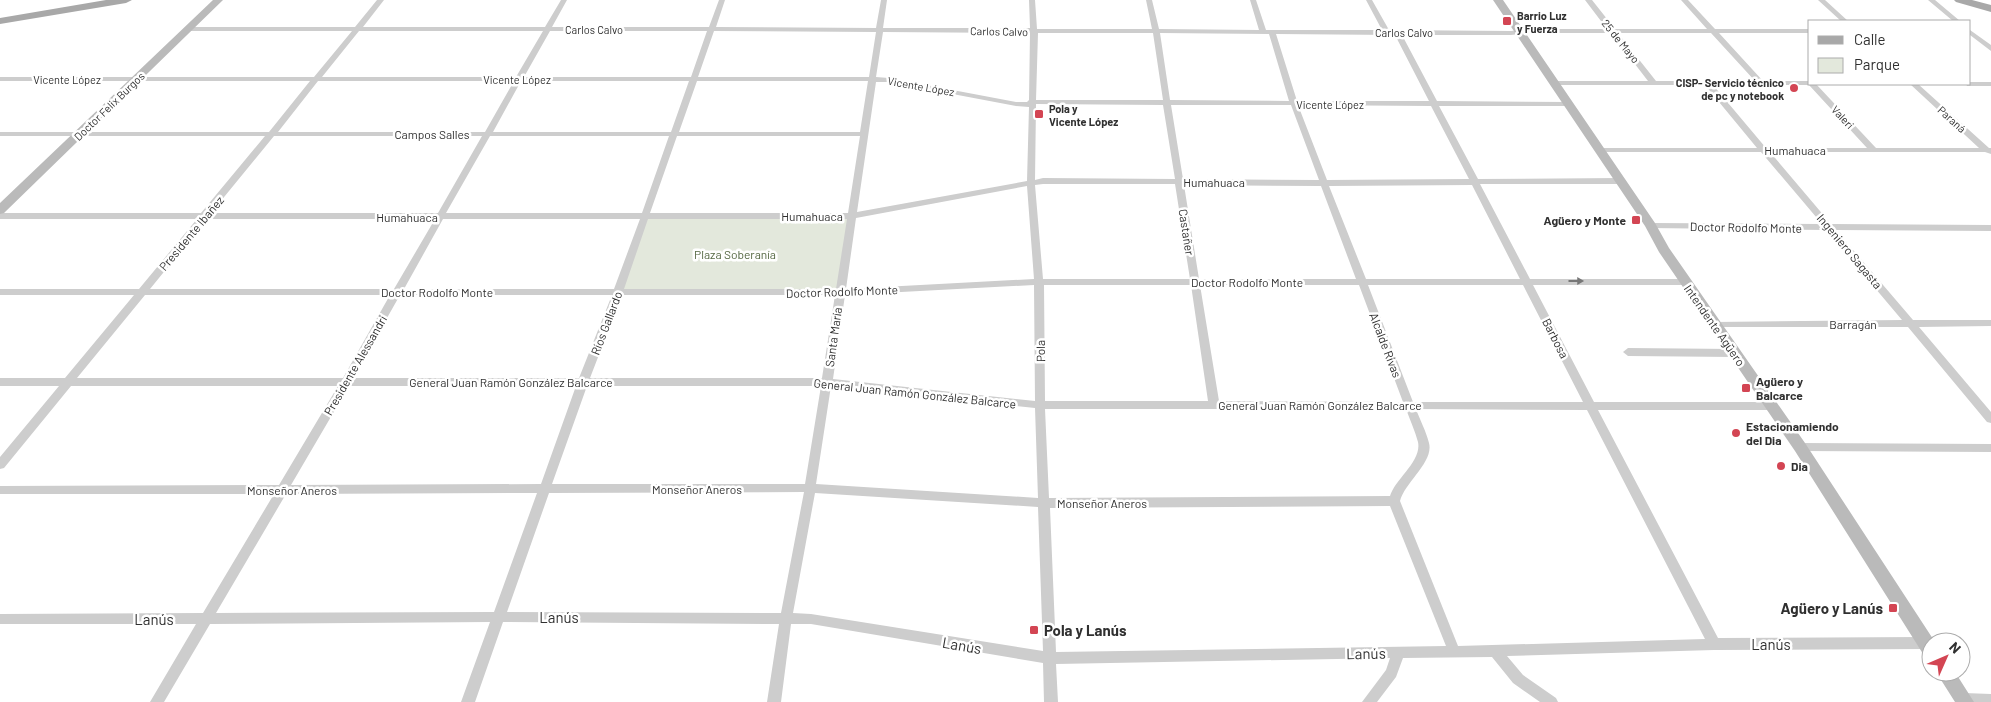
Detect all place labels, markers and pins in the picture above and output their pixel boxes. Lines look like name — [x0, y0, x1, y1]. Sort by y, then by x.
place label: Barrio Luz y Fuerza — [1517, 9, 1567, 35]
marker: Barrio Luz y Fuerza — [1501, 15, 1513, 27]
place label: CISP- Servicio técnico de pc y notebook — [1676, 76, 1784, 102]
marker: CISP- Servicio técnico de pc y notebook — [1788, 82, 1800, 94]
place label: Pola y Vicente López — [1049, 102, 1118, 128]
marker: Pola y Vicente López — [1033, 108, 1045, 120]
place label: Agüero y Monte — [1544, 213, 1626, 227]
marker: Agüero y Monte — [1630, 214, 1642, 226]
place label: Agüero y Balcarce — [1756, 374, 1803, 402]
marker: Agüero y Balcarce — [1740, 382, 1752, 394]
place label: Estacionamiendo del Dia — [1746, 419, 1839, 447]
marker: Estacionamiendo del Dia — [1730, 427, 1742, 439]
place label: Dia — [1791, 459, 1808, 473]
marker: Dia — [1775, 460, 1787, 472]
place label: Agüero y Lanús — [1781, 599, 1883, 617]
marker: Agüero y Lanús — [1887, 602, 1899, 614]
place label: Pola y Lanús — [1044, 621, 1127, 639]
marker: Pola y Lanús — [1028, 624, 1040, 636]

